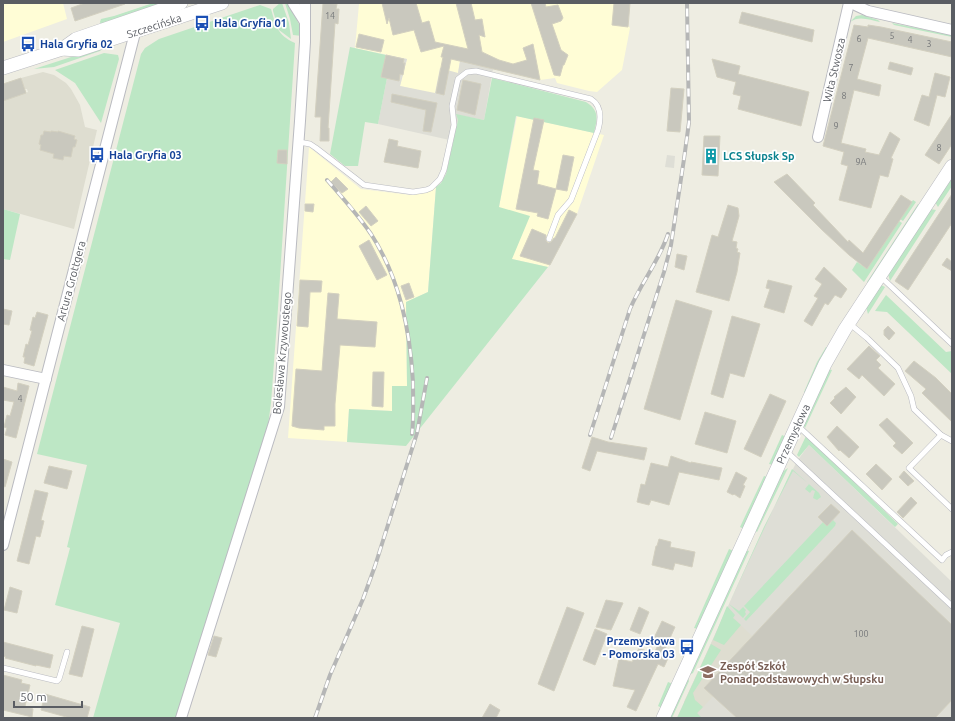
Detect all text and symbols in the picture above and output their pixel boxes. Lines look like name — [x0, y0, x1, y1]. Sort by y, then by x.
street label: Szczecińska — [125, 11, 183, 41]
house number: 14 — [325, 11, 335, 21]
bus stop icon: Hala Gryfia 01 — [193, 14, 211, 32]
place label: Hala Gryfia 01 — [214, 17, 287, 29]
house number: 5 — [889, 31, 895, 41]
house number: 6 — [856, 34, 862, 44]
bus stop icon: Hala Gryfia 02 — [19, 35, 37, 53]
house number: 4 — [907, 35, 913, 45]
street label: Wita Stwosza — [821, 36, 847, 104]
place label: Hala Gryfia 02 — [40, 38, 113, 50]
house number: 3 — [926, 39, 932, 49]
house number: 7 — [848, 63, 854, 73]
house number: 8 — [841, 91, 847, 101]
house number: 9 — [833, 121, 839, 131]
house number: 8 — [936, 143, 942, 153]
bus stop icon: Hala Gryfia 03 — [88, 146, 106, 164]
building icon: LCS Słupsk Sp — [702, 147, 720, 165]
place label: Hala Gryfia 03 — [109, 149, 182, 161]
place label: LCS Słupsk Sp — [723, 150, 795, 162]
house number: 9A — [856, 157, 867, 167]
street label: Artura Grottgera — [54, 239, 88, 323]
street label: Bolesława Krzywoustego — [271, 291, 293, 415]
house number: 4 — [17, 394, 23, 404]
street label: Przemysłowa — [774, 402, 812, 466]
house number: 100 — [853, 629, 869, 639]
place label: Przemysłowa - Pomorska 03 — [602, 635, 675, 660]
bus stop icon: Przemysłowa - Pomorska 03 — [678, 638, 696, 656]
place label: Zespół Szkół Ponadpodstawowych w Słupsku — [720, 660, 884, 685]
school or university icon: Zespół Szkół Ponadpodstawowych w Słupsku — [699, 663, 717, 681]
scale bar — [14, 683, 82, 709]
text: 50 m — [20, 690, 47, 703]

